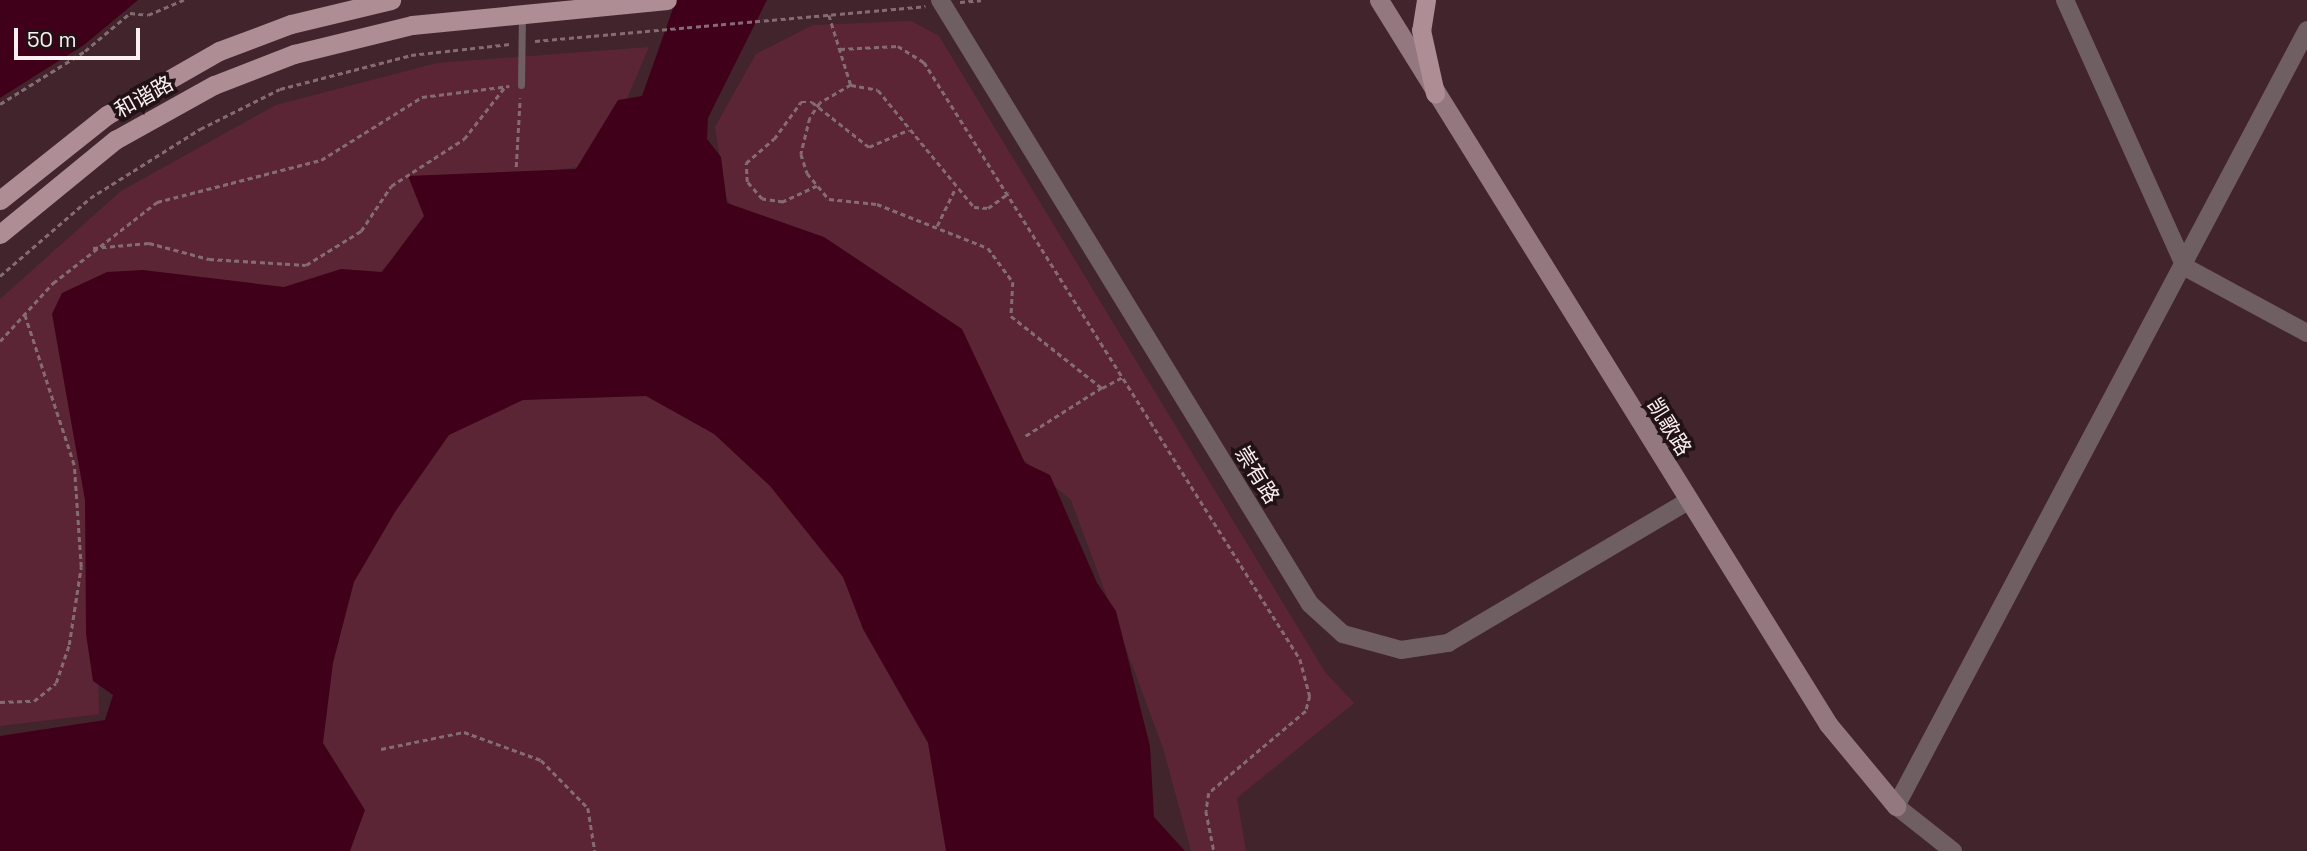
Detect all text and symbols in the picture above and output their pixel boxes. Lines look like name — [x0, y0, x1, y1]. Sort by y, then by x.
scale bar — [18, 14, 144, 58]
text: 50 m — [27, 26, 77, 53]
street label: 和谐路 — [110, 71, 178, 123]
street label: 凯歌路 — [1642, 394, 1696, 460]
street label: 崇有路 — [1230, 442, 1284, 508]

